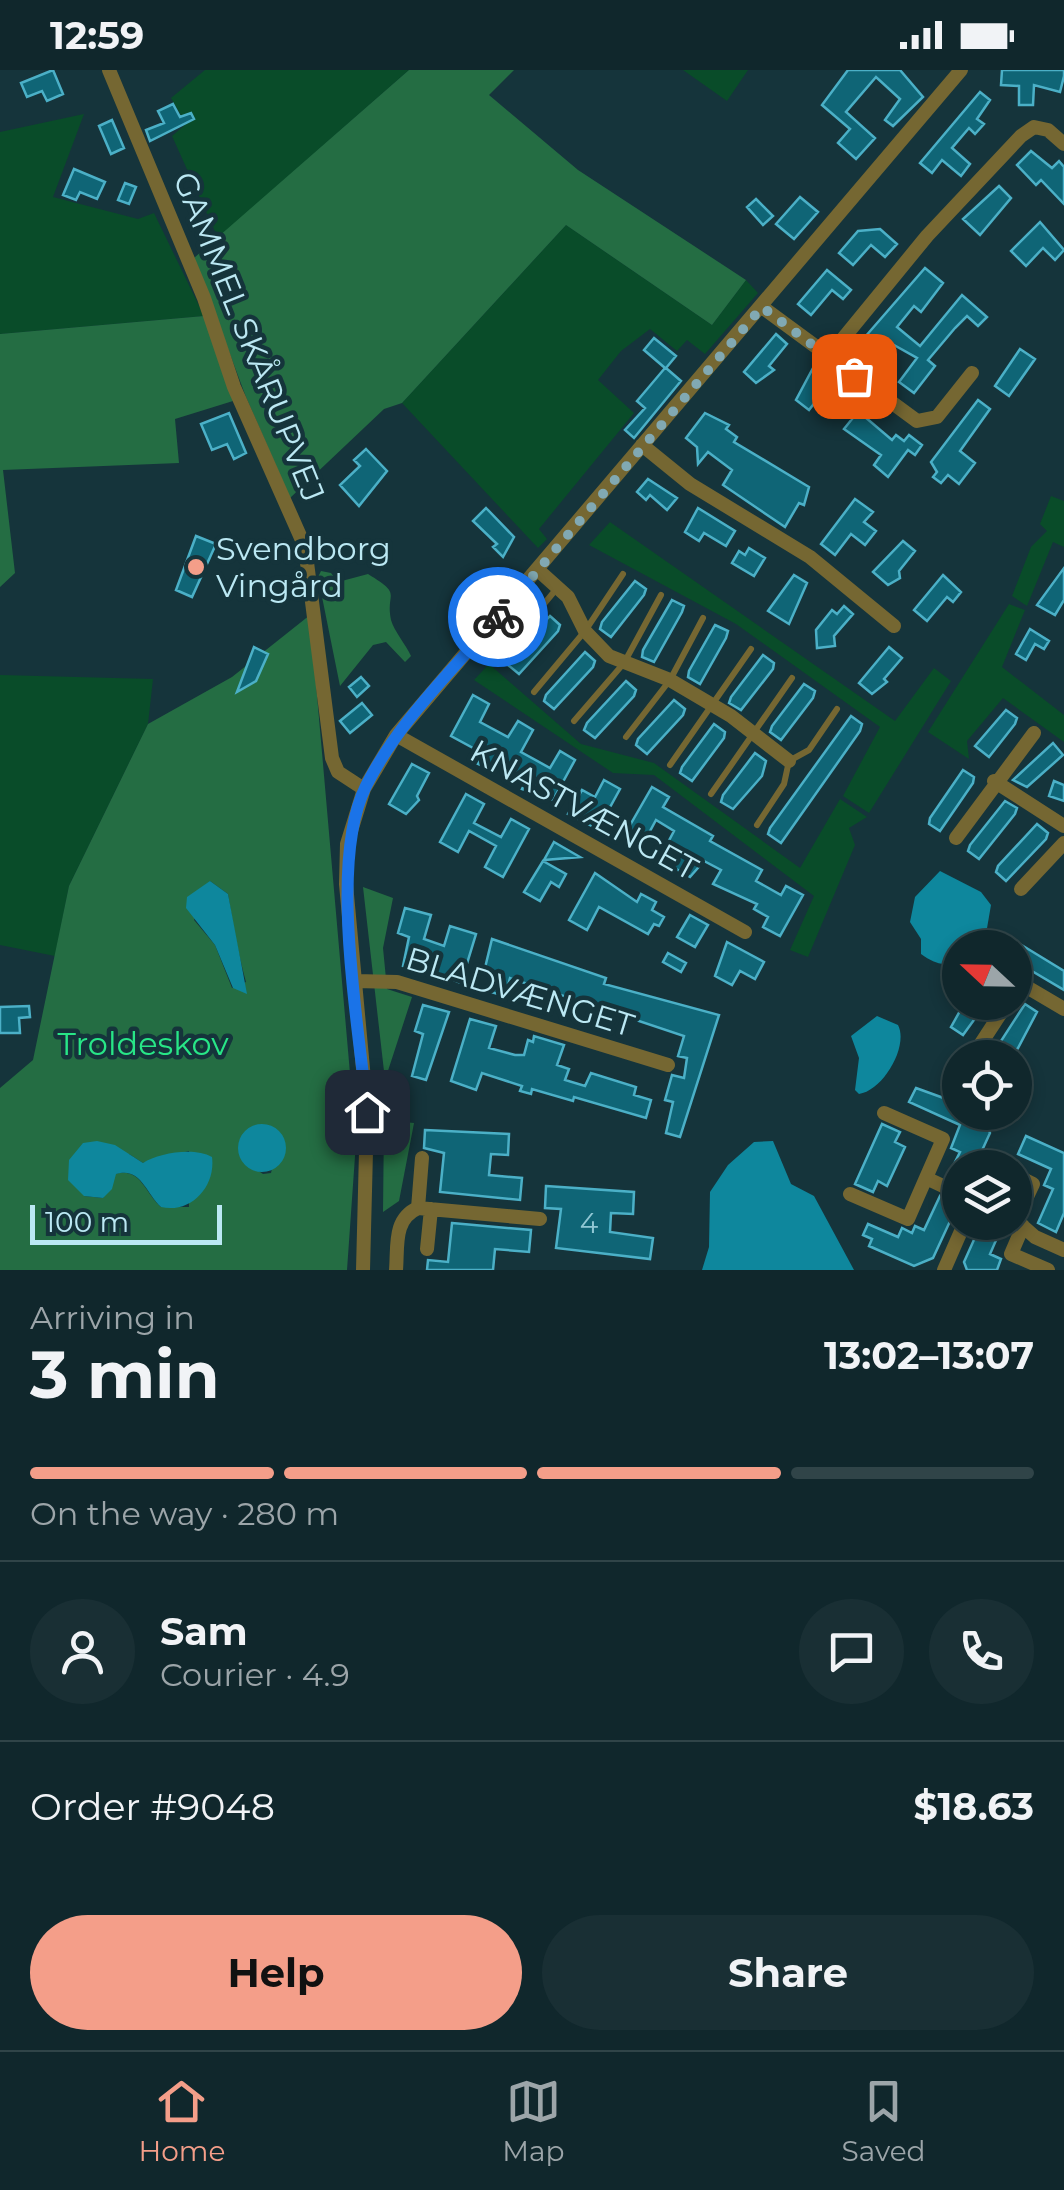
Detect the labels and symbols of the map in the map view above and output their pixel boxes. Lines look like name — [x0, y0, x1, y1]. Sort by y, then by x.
street label: GAMMEL SKÅRUPVEJ — [165, 166, 334, 507]
pin — [812, 334, 897, 419]
place label: Svendborg Vingård — [216, 529, 391, 605]
marker: Svendborg Vingård — [185, 556, 207, 578]
courier — [448, 567, 548, 667]
street label: KNASTVÆNGET — [464, 731, 705, 889]
north arrow — [942, 930, 1032, 1020]
street label: BLADVÆNGET — [401, 938, 639, 1045]
park label: Troldeskov — [57, 1024, 229, 1063]
pin — [325, 1070, 410, 1155]
scale bar — [30, 1200, 222, 1244]
house number: 4 — [580, 1206, 599, 1240]

